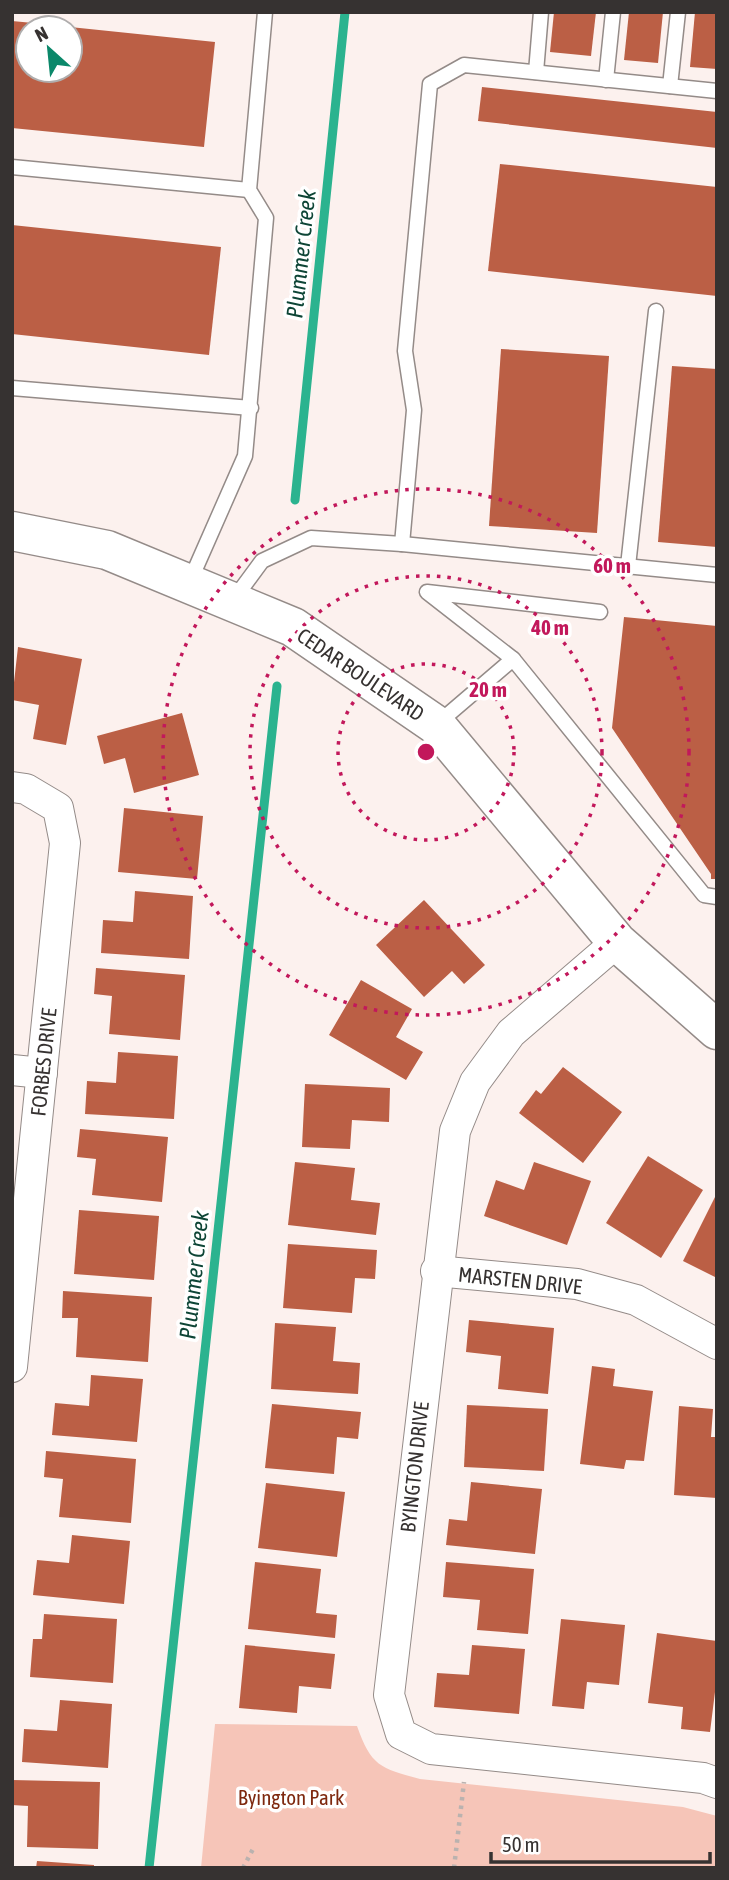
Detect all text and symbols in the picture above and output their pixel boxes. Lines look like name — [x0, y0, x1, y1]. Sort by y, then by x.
north arrow — [14, 14, 84, 84]
text: N — [31, 22, 51, 46]
water label: Plummer Creek — [281, 188, 321, 319]
text: 60 m — [593, 553, 631, 577]
text: 40 m — [530, 615, 569, 639]
street label: CEDAR BOULEVARD — [293, 623, 429, 725]
text: 20 m — [469, 677, 507, 701]
centre of rings — [414, 740, 438, 764]
street label: FORBES DRIVE — [25, 1007, 61, 1117]
water label: Plummer Creek — [174, 1209, 214, 1340]
street label: MARSTEN DRIVE — [457, 1262, 583, 1298]
street label: BYINGTON DRIVE — [395, 1400, 433, 1534]
park label: Byington Park — [238, 1785, 344, 1809]
scale bar — [491, 1820, 710, 1864]
text: 50 m — [502, 1832, 540, 1856]

